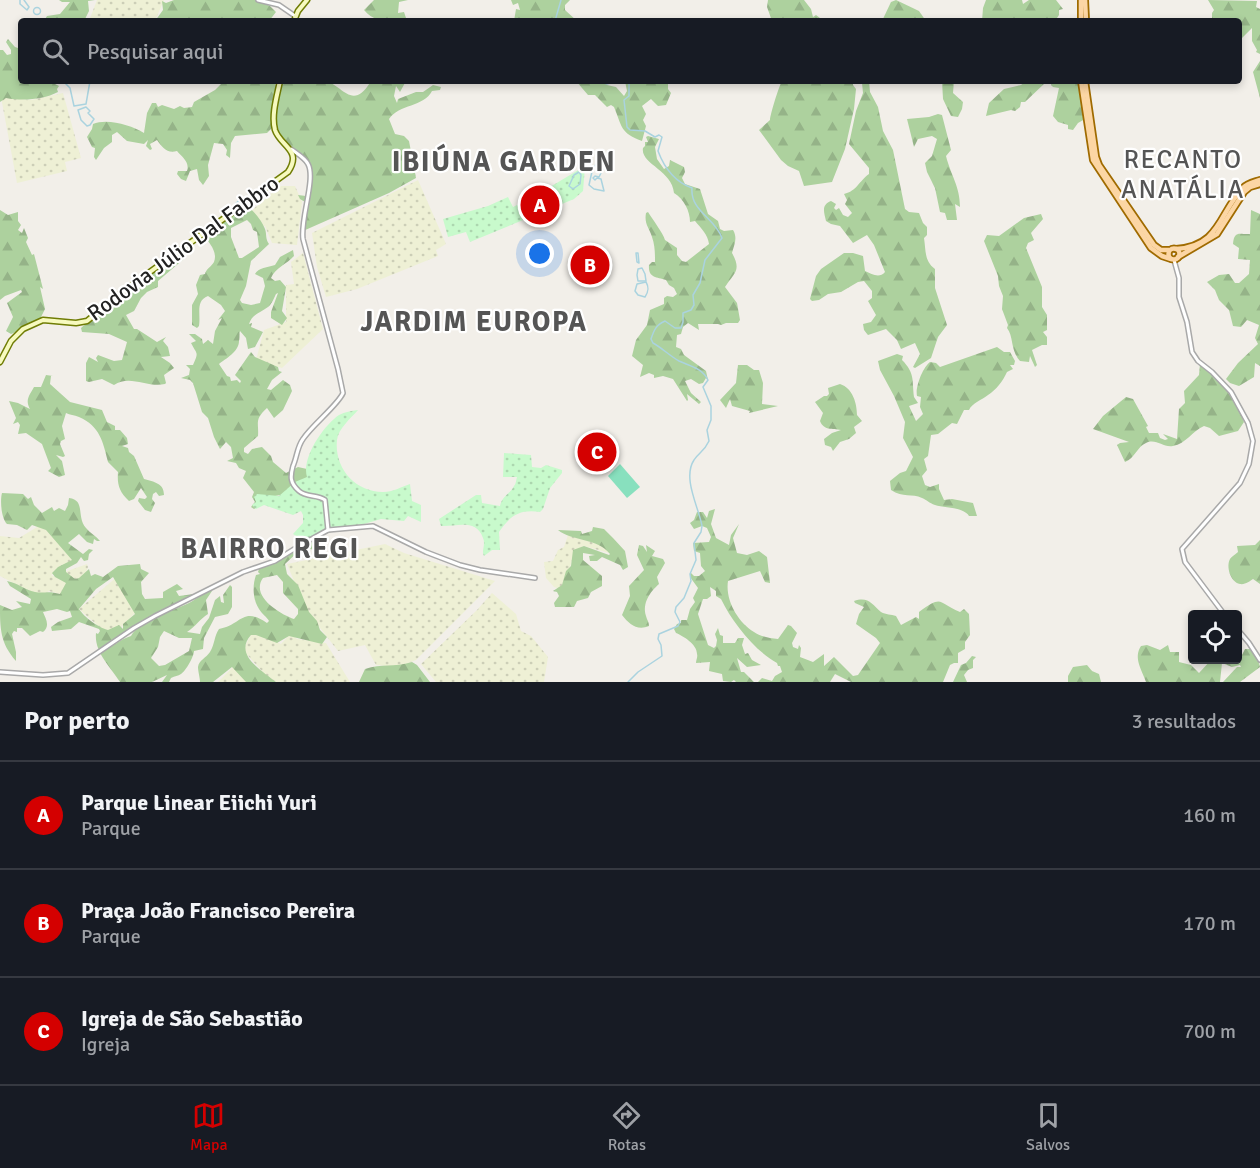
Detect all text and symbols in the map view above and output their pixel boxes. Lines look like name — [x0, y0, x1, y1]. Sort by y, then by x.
search box — [18, 18, 1242, 84]
icon: search — [39, 35, 72, 68]
text: Pesquisar aqui — [87, 38, 223, 65]
district label: IBIÚNA GARDEN — [392, 143, 616, 179]
district label: RECANTO ANATÁLIA — [1121, 144, 1245, 206]
street label: Rodovia Júlio Dal Fabbro — [82, 169, 284, 327]
pin: A — [520, 182, 560, 228]
your location — [525, 239, 554, 268]
pin: B — [570, 242, 610, 288]
district label: JARDIM EUROPA — [360, 305, 588, 339]
pin: C — [578, 430, 616, 474]
district label: BAIRRO REGI — [180, 532, 360, 566]
map controls — [1188, 610, 1242, 664]
button: locate — [1188, 610, 1242, 664]
text: Por perto — [24, 705, 130, 737]
text: 3 resultados — [1132, 709, 1236, 734]
text: Parque Linear Eiichi Yuri — [81, 789, 317, 816]
text: A — [37, 803, 50, 828]
text: 160 m — [1183, 803, 1236, 828]
text: Parque — [81, 816, 141, 841]
text: Praça João Francisco Pereira — [81, 897, 355, 924]
text: B — [37, 911, 50, 936]
text: 170 m — [1183, 911, 1236, 936]
text: Parque — [81, 924, 141, 949]
text: Igreja de São Sebastião — [81, 1005, 303, 1032]
text: C — [37, 1019, 50, 1044]
text: 700 m — [1183, 1019, 1236, 1044]
text: Igreja — [81, 1032, 130, 1057]
tab: Mapa — [190, 1099, 228, 1155]
tab: Rotas — [608, 1099, 646, 1155]
tab: Salvos — [1026, 1099, 1070, 1155]

